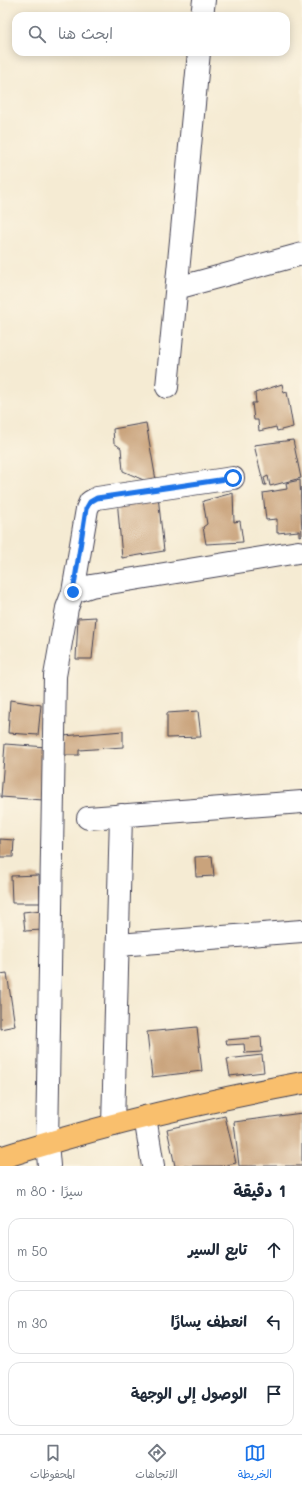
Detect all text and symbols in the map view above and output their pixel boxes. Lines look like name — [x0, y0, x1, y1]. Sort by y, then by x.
search box — [12, 12, 290, 56]
icon: search — [26, 23, 48, 45]
text: ابحث هنا — [58, 23, 113, 43]
route start — [224, 469, 242, 487]
route end — [64, 583, 82, 601]
text: 1 دقيقة — [233, 1179, 286, 1201]
text: سيرًا · 80 m — [16, 1182, 83, 1199]
text: تابع السير — [188, 1239, 247, 1259]
icon: ahead — [263, 1239, 285, 1261]
text: 50 m — [17, 1242, 47, 1259]
text: انعطف يسارًا — [171, 1311, 247, 1331]
icon: left — [263, 1311, 285, 1333]
text: 30 m — [17, 1314, 47, 1331]
text: الوصول إلى الوجهة — [131, 1383, 247, 1403]
icon: arrive — [263, 1383, 285, 1405]
tab: المحفوظات — [30, 1442, 75, 1484]
tab: الاتجاهات — [135, 1442, 178, 1484]
tab: الخريطة — [238, 1442, 272, 1484]

